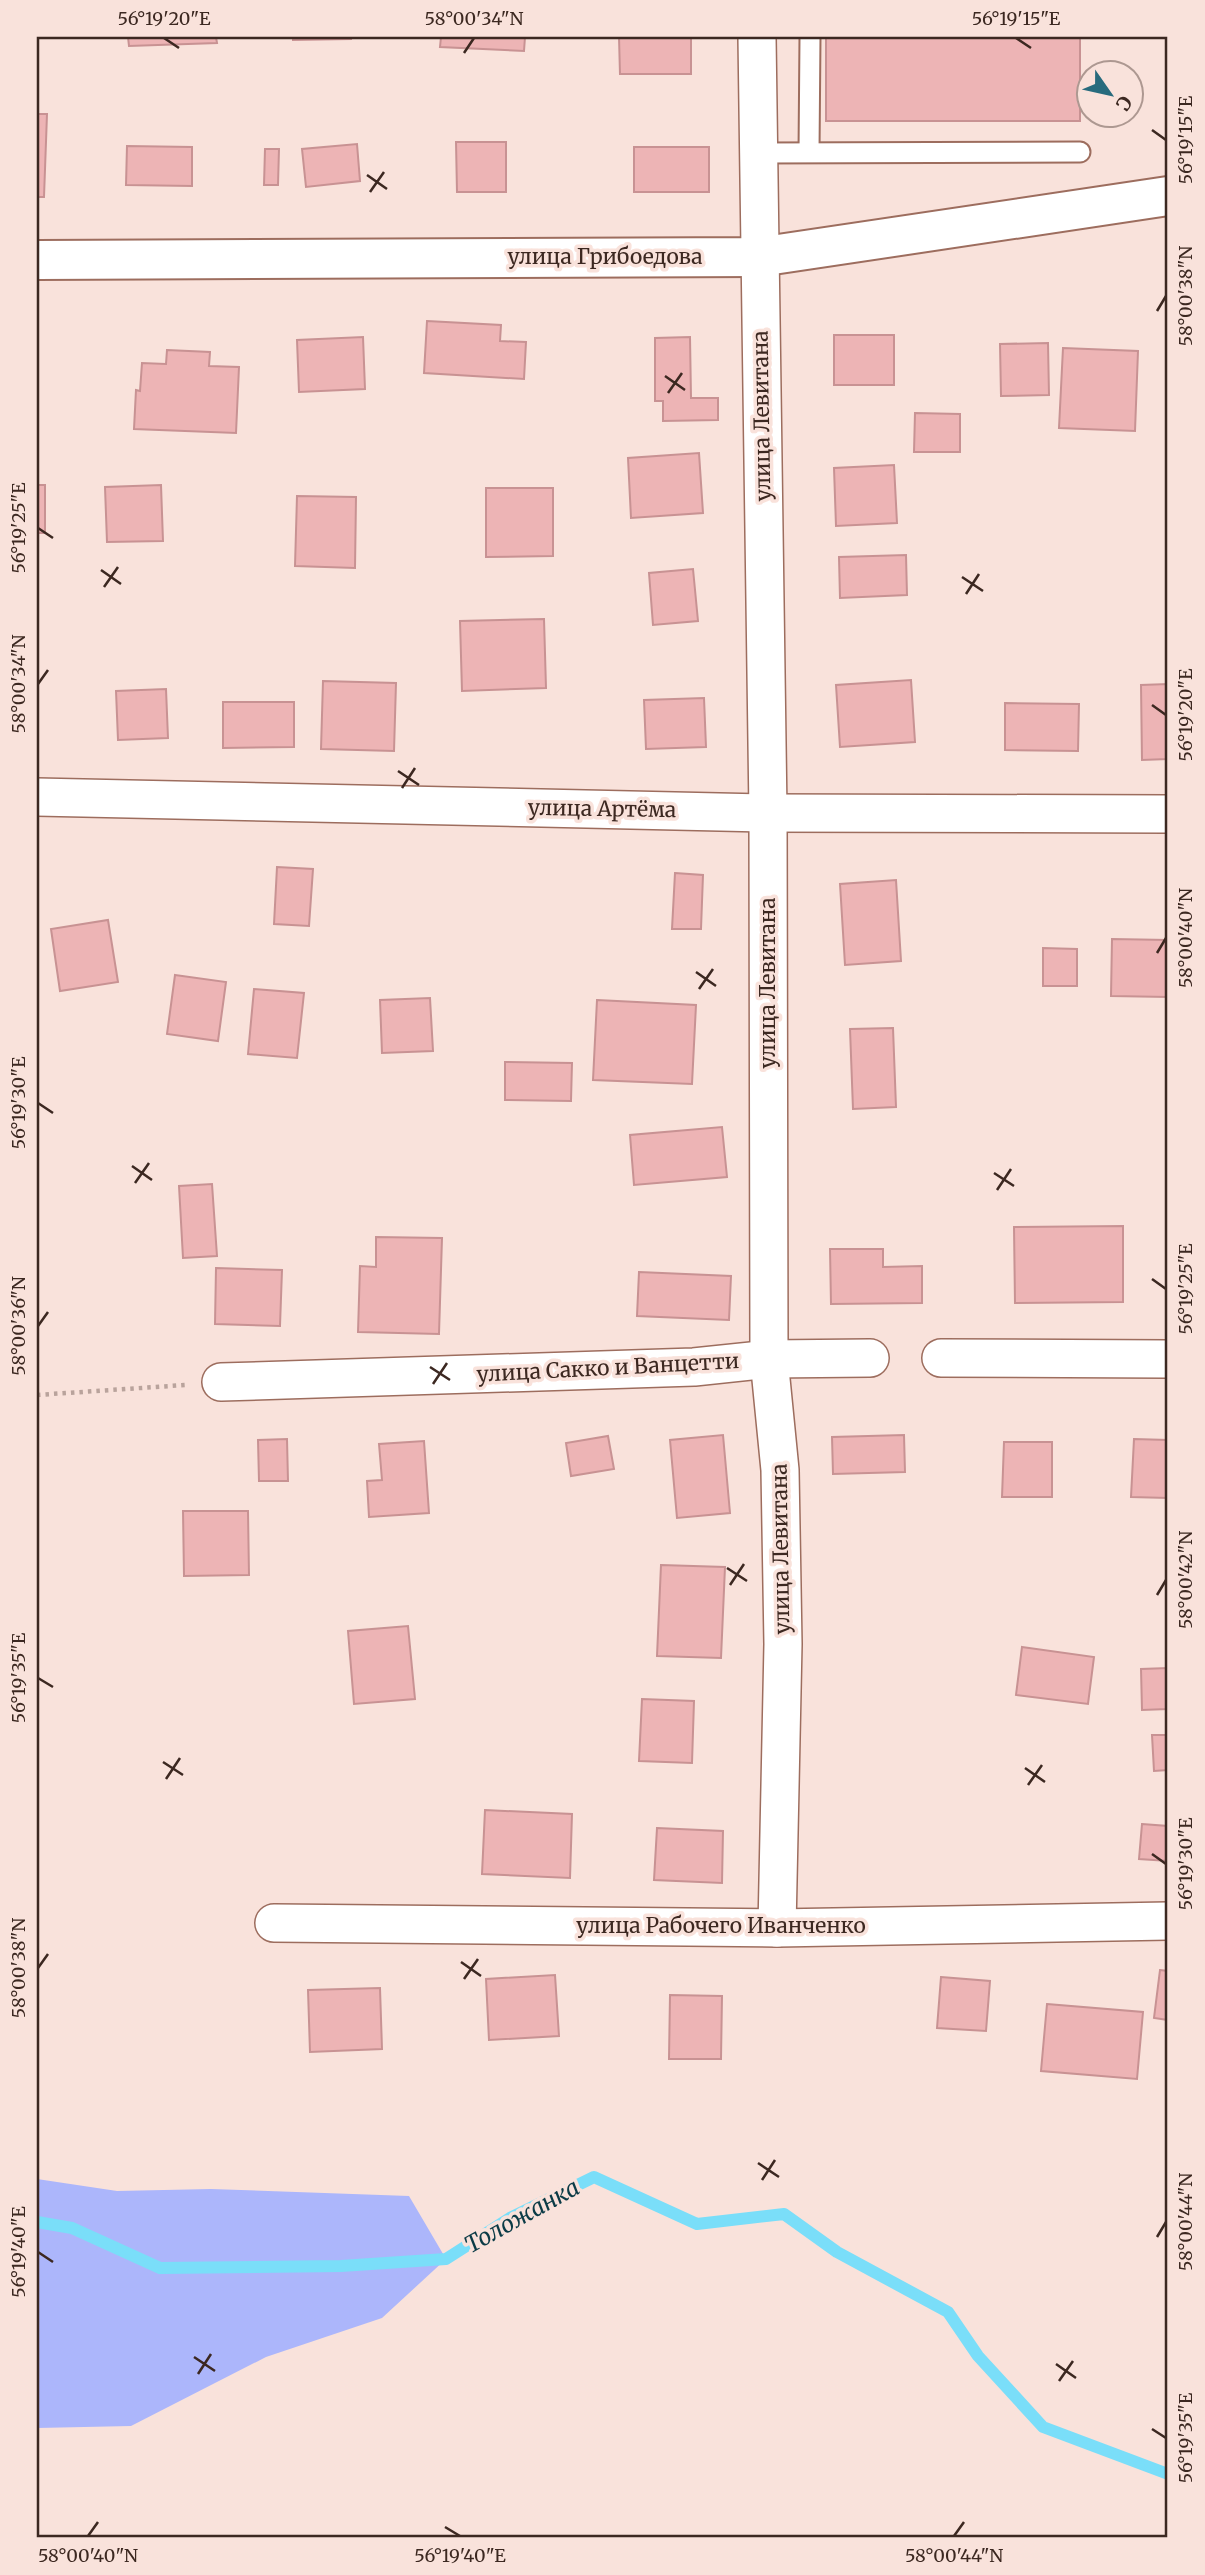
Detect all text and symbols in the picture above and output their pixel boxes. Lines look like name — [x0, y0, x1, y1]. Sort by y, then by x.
text: 56°19'20"E — [118, 7, 211, 30]
text: 58°00'34"N — [425, 7, 524, 30]
text: 56°19'15"E — [972, 7, 1061, 30]
north arrow — [1076, 60, 1146, 130]
text: С — [1111, 92, 1138, 115]
text: 56°19'15"E — [1174, 95, 1197, 184]
street label: улица Грибоедова — [507, 243, 703, 270]
text: 58°00'38"N — [1174, 246, 1197, 346]
street label: улица Левитана — [747, 330, 776, 502]
text: 56°19'25"E — [7, 482, 30, 574]
text: 58°00'34"N — [7, 634, 30, 733]
text: 56°19'20"E — [1174, 668, 1197, 761]
street label: улица Артёма — [528, 794, 676, 823]
text: 58°00'40"N — [1174, 888, 1197, 988]
street label: улица Левитана — [754, 898, 781, 1068]
text: 56°19'30"E — [7, 1056, 30, 1149]
text: 56°19'25"E — [1174, 1243, 1197, 1335]
text: 58°00'36"N — [7, 1276, 30, 1376]
street label: улица Сакко и Ванцетти — [476, 1347, 740, 1388]
street label: улица Левитана — [766, 1463, 795, 1635]
text: 58°00'42"N — [1174, 1531, 1197, 1629]
text: 56°19'35"E — [7, 1632, 30, 1723]
text: 56°19'30"E — [1174, 1817, 1197, 1910]
street label: улица Рабочего Иванченко — [576, 1912, 866, 1939]
text: 58°00'38"N — [7, 1918, 30, 2018]
water label: Толожанка — [459, 2172, 584, 2259]
text: 58°00'44"N — [1174, 2173, 1197, 2271]
text: 56°19'40"E — [7, 2206, 30, 2298]
text: 56°19'35"E — [1174, 2392, 1197, 2483]
text: 58°00'40"N — [38, 2544, 138, 2567]
text: 56°19'40"E — [414, 2544, 506, 2567]
text: 58°00'44"N — [905, 2544, 1003, 2567]

